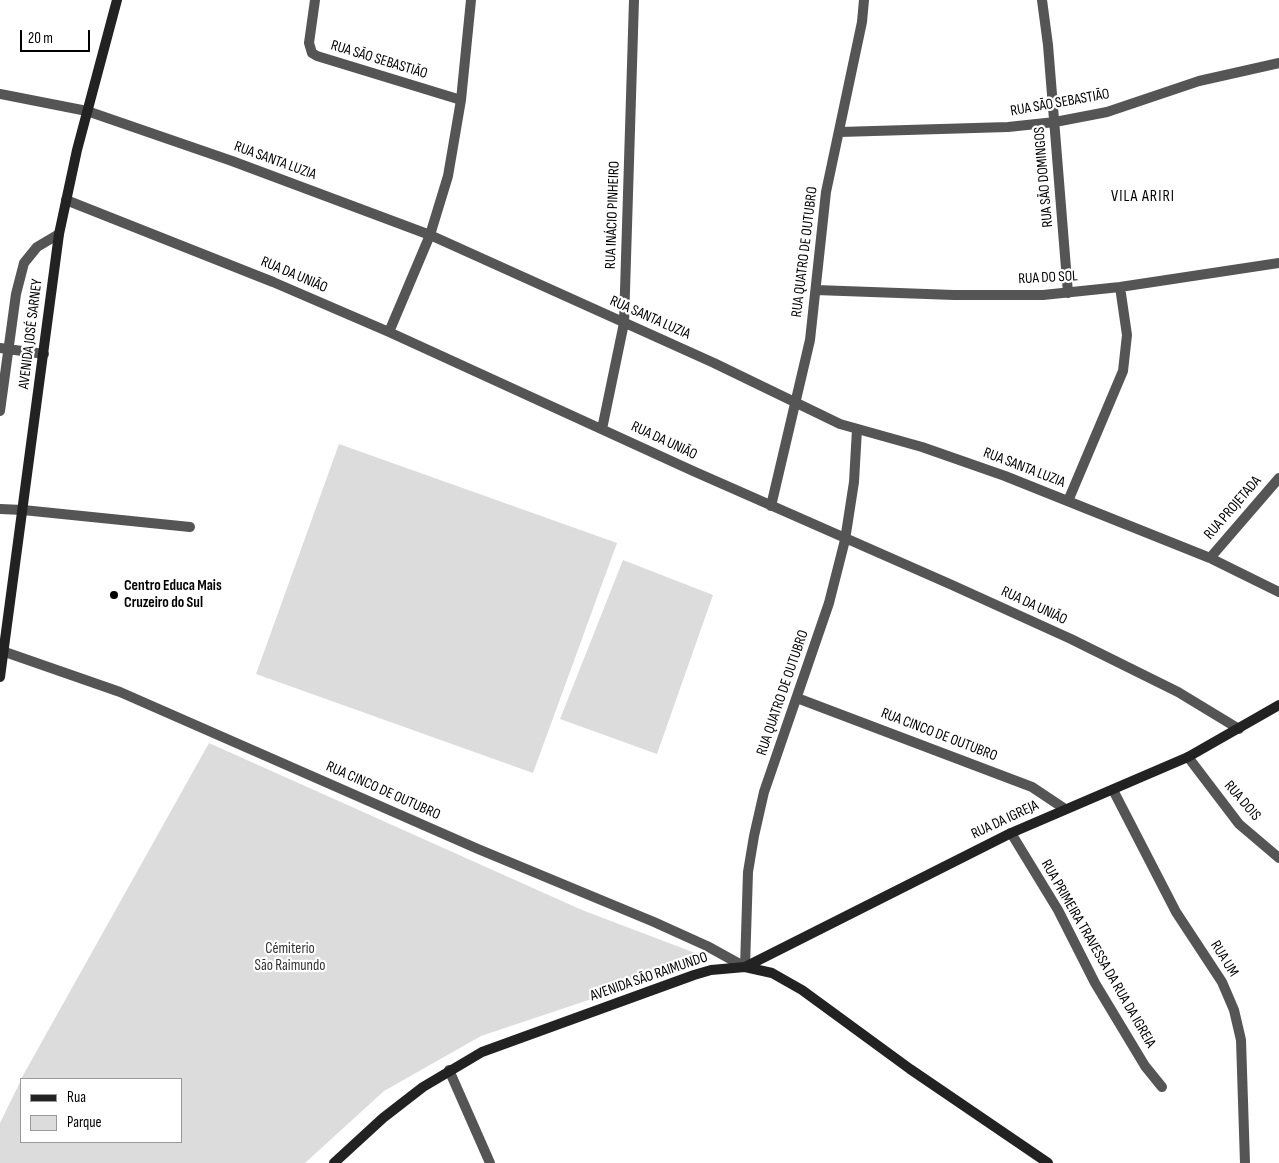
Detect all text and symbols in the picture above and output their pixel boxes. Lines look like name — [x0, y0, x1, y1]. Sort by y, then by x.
scale bar — [22, 20, 92, 52]
text: 20 m — [28, 29, 53, 48]
street label: RUA SÃO SEBASTIÃO — [328, 37, 430, 83]
street label: RUA SÃO SEBASTIÃO — [1009, 85, 1111, 121]
street label: RUA SÃO DOMINGOS — [1031, 126, 1057, 228]
street label: RUA SANTA LUZIA — [231, 138, 319, 184]
street label: RUA INÁCIO PINHEIRO — [602, 161, 624, 269]
street label: RUA QUATRO DE OUTUBRO — [788, 186, 822, 318]
district label: VILA ARIRI — [1110, 187, 1176, 207]
street label: RUA DA UNIÃO — [258, 253, 330, 297]
street label: RUA DO SOL — [1018, 267, 1078, 289]
street label: AVENIDA JOSÉ SARNEY — [15, 278, 47, 390]
street label: RUA SANTA LUZIA — [607, 292, 693, 344]
street label: RUA DA UNIÃO — [628, 418, 700, 464]
street label: RUA SANTA LUZIA — [981, 444, 1067, 492]
street label: RUA PROJETADA — [1201, 473, 1265, 543]
place label: Centro Educa Mais Cruzeiro do Sul — [124, 577, 222, 612]
street label: RUA DA UNIÃO — [998, 583, 1070, 629]
marker: Centro Educa Mais Cruzeiro do Sul — [108, 589, 120, 601]
street label: RUA QUATRO DE OUTUBRO — [753, 628, 813, 758]
street label: RUA CINCO DE OUTUBRO — [878, 705, 1000, 765]
street label: RUA CINCO DE OUTUBRO — [323, 758, 443, 824]
street label: RUA DOIS — [1220, 777, 1264, 825]
street label: RUA DA IGREJA — [969, 797, 1041, 843]
street label: RUA PRIMEIRA TRAVESSA DA RUA DA IGREIA — [1037, 857, 1159, 1051]
street label: RUA UM — [1206, 938, 1242, 980]
park label: Cémiterio São Raimundo — [255, 940, 325, 975]
street label: AVENIDA SÃO RAIMUNDO — [588, 948, 710, 1006]
legend — [20, 1078, 182, 1143]
text: Rua — [67, 1088, 86, 1107]
text: Parque — [67, 1113, 102, 1132]

